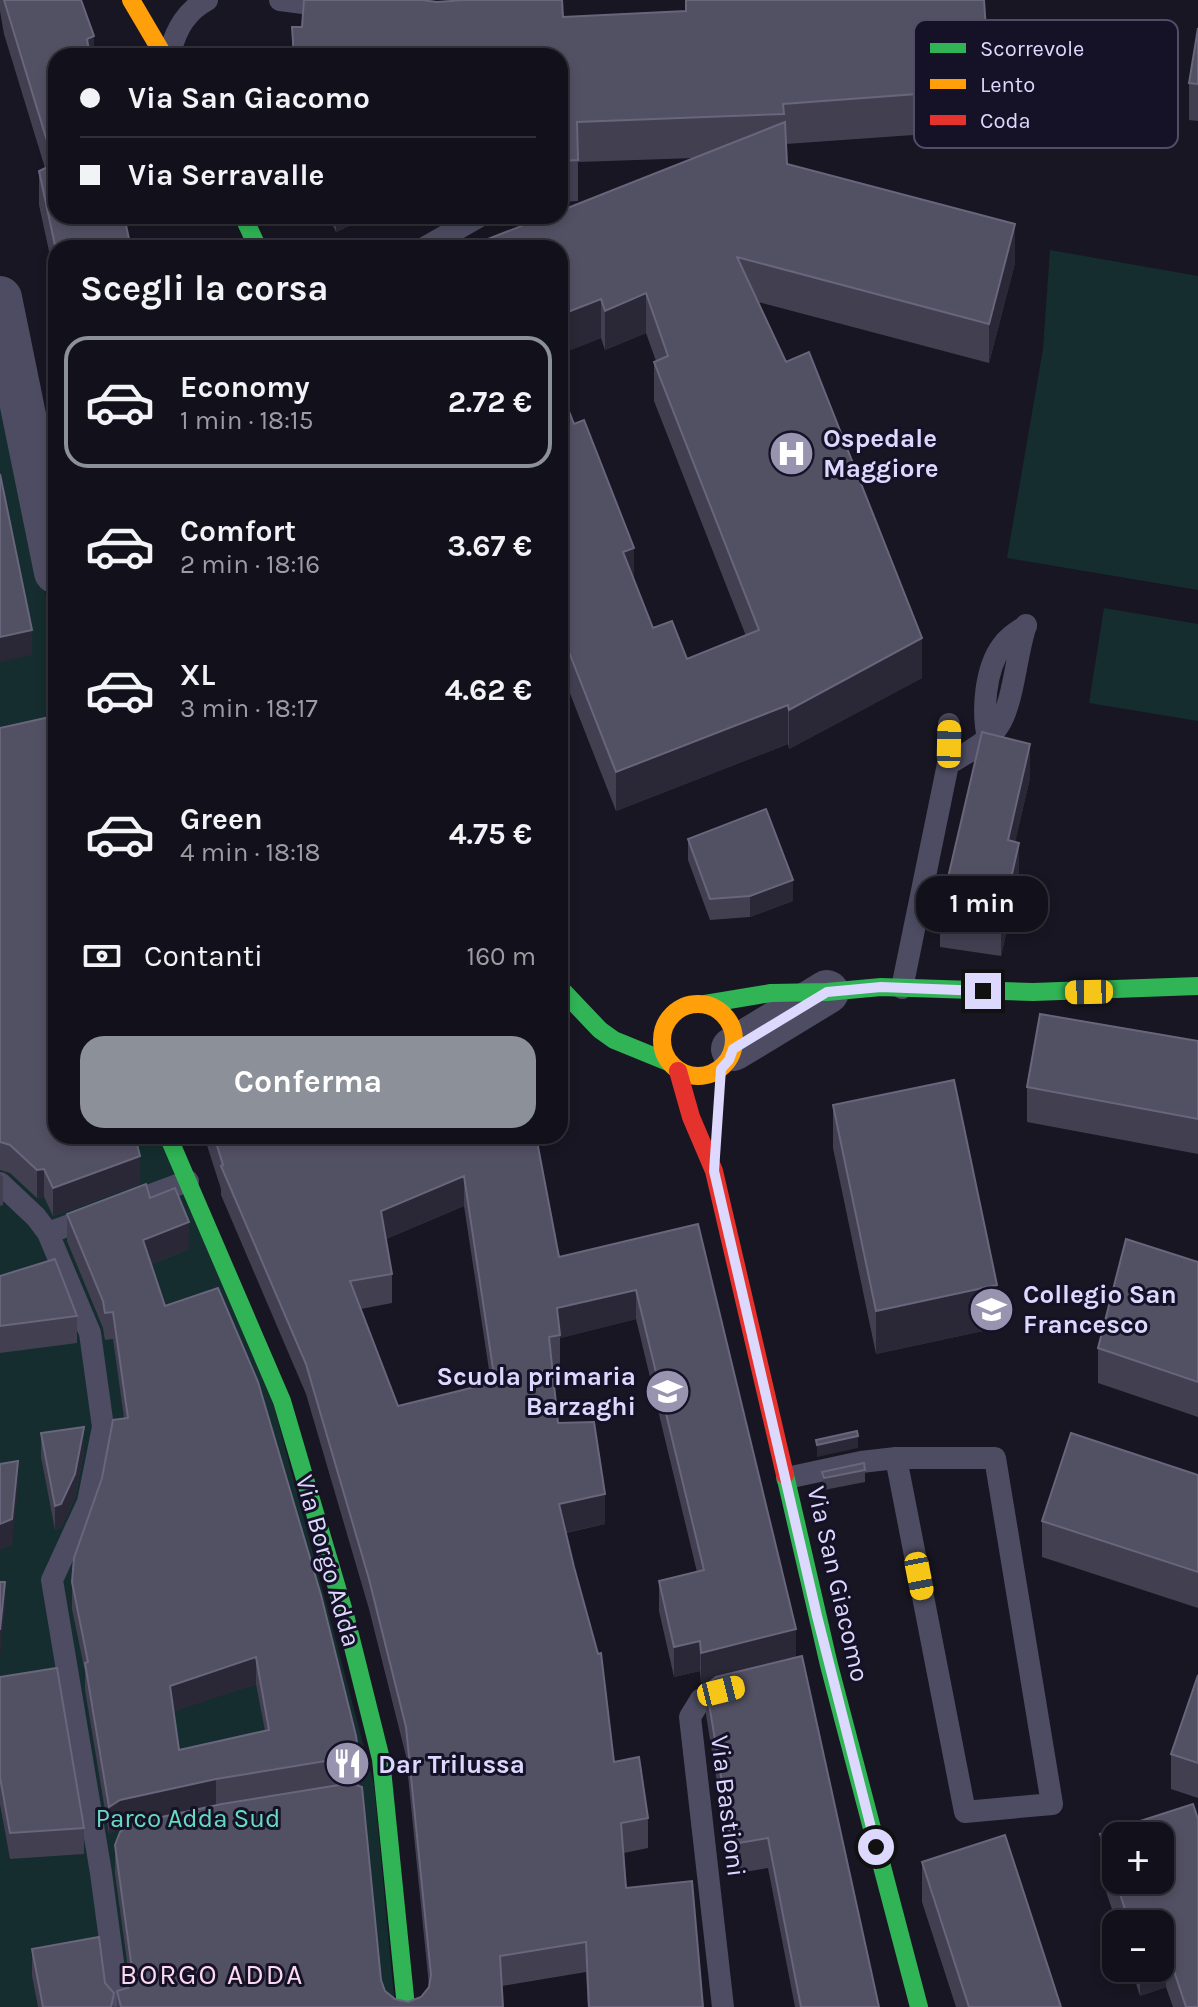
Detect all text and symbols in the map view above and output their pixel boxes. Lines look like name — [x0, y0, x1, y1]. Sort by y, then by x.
legend — [914, 20, 1178, 148]
text: Scorrevole — [980, 36, 1084, 62]
text: Lento — [980, 72, 1035, 98]
text: Via San Giacomo — [128, 80, 370, 116]
text: Coda — [980, 108, 1031, 134]
text: Via Serravalle — [128, 157, 324, 193]
text: Scegli la corsa — [80, 267, 329, 309]
icon: car — [84, 366, 156, 438]
text: Economy — [180, 369, 310, 405]
text: 2.72 € — [448, 384, 532, 420]
text: 1 min · 18:15 — [180, 405, 313, 436]
place label: Ospedale Maggiore — [823, 423, 938, 484]
hospital icon: Ospedale Maggiore — [768, 429, 816, 477]
icon: car — [84, 510, 156, 582]
text: Comfort — [180, 513, 296, 549]
text: 3.67 € — [447, 528, 532, 564]
text: 2 min · 18:16 — [180, 549, 320, 580]
icon: car — [84, 654, 156, 726]
text: XL — [180, 657, 215, 693]
text: 4.62 € — [445, 672, 532, 708]
text: 3 min · 18:17 — [180, 693, 318, 724]
car — [937, 720, 961, 768]
icon: car — [84, 798, 156, 870]
text: Green — [180, 801, 263, 837]
text: 4.75 € — [449, 816, 532, 852]
text: 4 min · 18:18 — [180, 837, 321, 868]
callout: 1 min — [917, 875, 1049, 931]
text: 1 min — [949, 888, 1015, 919]
icon: cash — [80, 934, 124, 978]
text: Contanti — [144, 938, 263, 974]
text: 160 m — [467, 941, 536, 972]
route end — [965, 973, 1001, 1009]
car — [1065, 980, 1113, 1004]
button: Conferma — [80, 1036, 536, 1128]
place label: Collegio San Francesco — [1023, 1279, 1177, 1340]
school or university icon: Collegio San Francesco — [968, 1285, 1016, 1333]
place label: Scuola primaria Barzaghi — [437, 1361, 636, 1422]
school or university icon: Scuola primaria Barzaghi — [643, 1367, 691, 1415]
street label: Via Borgo Adda — [289, 1471, 367, 1651]
street label: Via San Giacomo — [800, 1483, 876, 1685]
car — [903, 1550, 935, 1602]
car — [695, 1674, 747, 1708]
street label: Via Bastioni — [704, 1734, 752, 1878]
restaurant icon: Dar Trilussa — [323, 1740, 371, 1788]
place label: Dar Trilussa — [378, 1749, 525, 1780]
park label: Parco Adda Sud — [95, 1803, 281, 1834]
map controls — [1102, 1822, 1174, 1982]
button: + — [1102, 1822, 1174, 1894]
route start — [858, 1829, 894, 1865]
button: − — [1102, 1910, 1174, 1982]
district label: BORGO ADDA — [120, 1958, 304, 1991]

